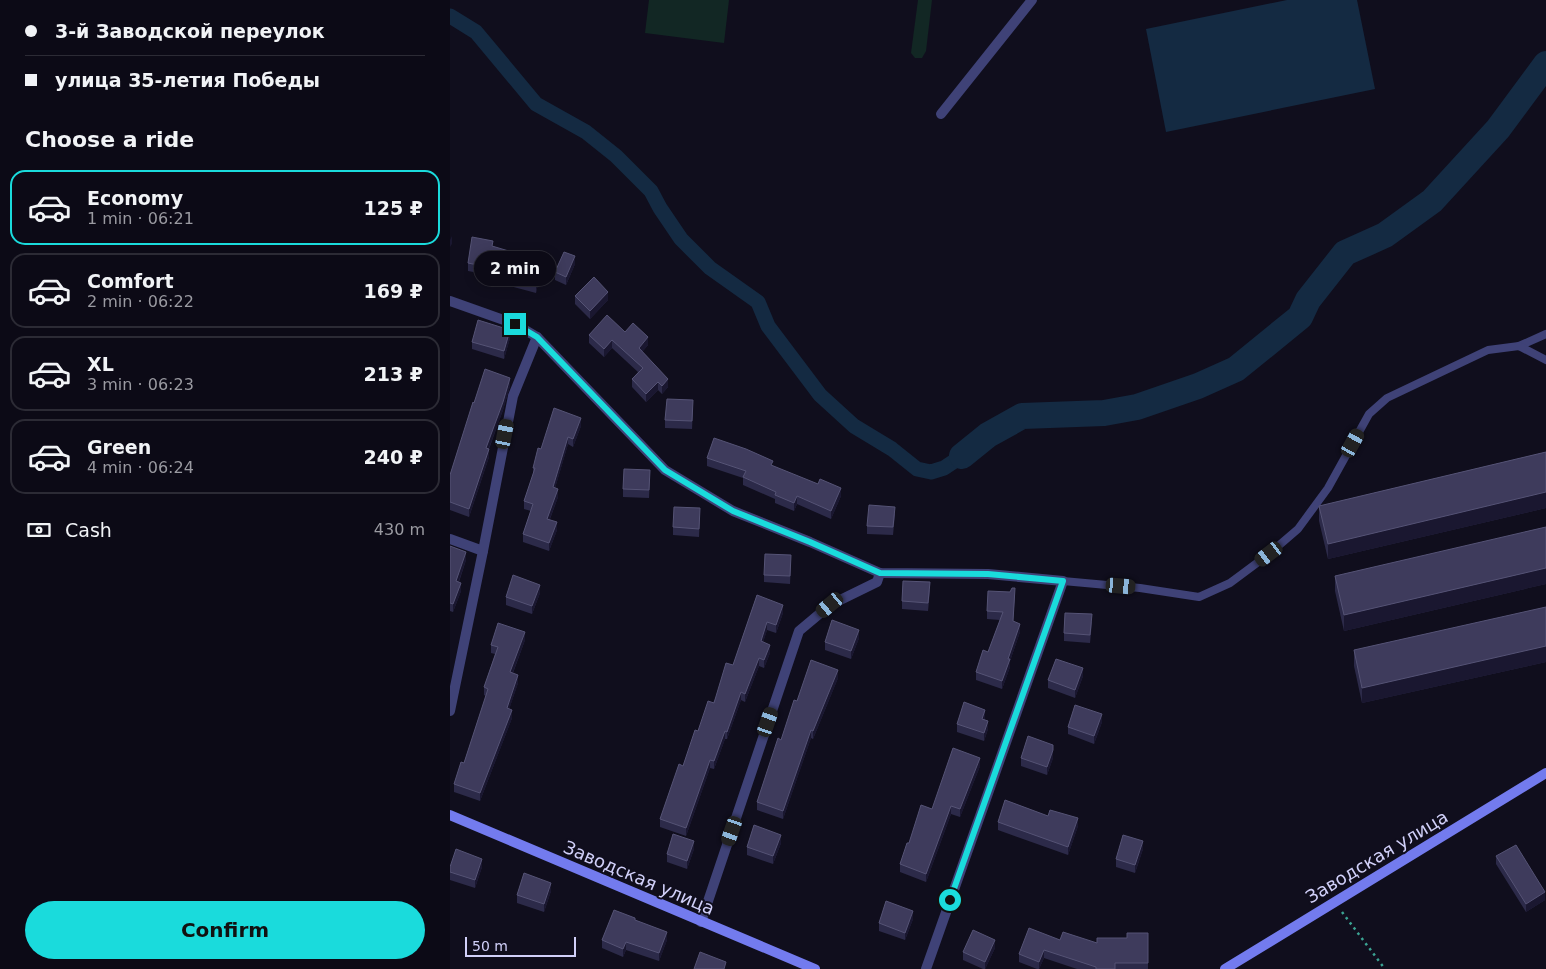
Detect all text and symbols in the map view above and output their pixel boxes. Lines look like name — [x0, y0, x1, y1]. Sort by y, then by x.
text: 3-й Заводской переулок — [55, 20, 325, 42]
text: улица 35-летия Победы — [55, 69, 320, 91]
text: Choose a ride — [25, 127, 194, 152]
icon: car — [27, 185, 72, 230]
text: Economy — [87, 187, 183, 209]
text: 125 ₽ — [364, 197, 423, 219]
text: 1 min · 06:21 — [87, 209, 194, 228]
callout: 2 min — [474, 252, 556, 286]
text: 2 min — [490, 259, 540, 278]
icon: car — [27, 268, 72, 313]
text: Comfort — [87, 270, 174, 292]
text: 169 ₽ — [364, 280, 423, 302]
text: 2 min · 06:22 — [87, 292, 194, 311]
route end — [504, 313, 526, 335]
icon: car — [27, 351, 72, 396]
text: XL — [87, 353, 114, 375]
text: 213 ₽ — [364, 363, 423, 385]
text: 3 min · 06:23 — [87, 375, 194, 394]
car — [494, 418, 515, 450]
car — [1339, 426, 1366, 460]
icon: car — [27, 434, 72, 479]
text: Green — [87, 436, 151, 458]
text: 240 ₽ — [364, 446, 423, 468]
text: 4 min · 06:24 — [87, 458, 194, 477]
icon: cash — [25, 516, 53, 544]
text: Cash — [65, 519, 112, 541]
text: 430 m — [374, 520, 425, 539]
car — [1252, 539, 1285, 569]
car — [1105, 577, 1136, 595]
car — [813, 590, 846, 620]
car — [756, 705, 779, 739]
street label: Заводская улица — [1302, 806, 1452, 907]
car — [720, 814, 743, 848]
street label: Заводская улица — [560, 836, 718, 919]
route start — [939, 889, 961, 911]
button: Confirm — [25, 901, 425, 959]
scale bar — [465, 934, 576, 957]
text: 50 m — [472, 938, 508, 954]

